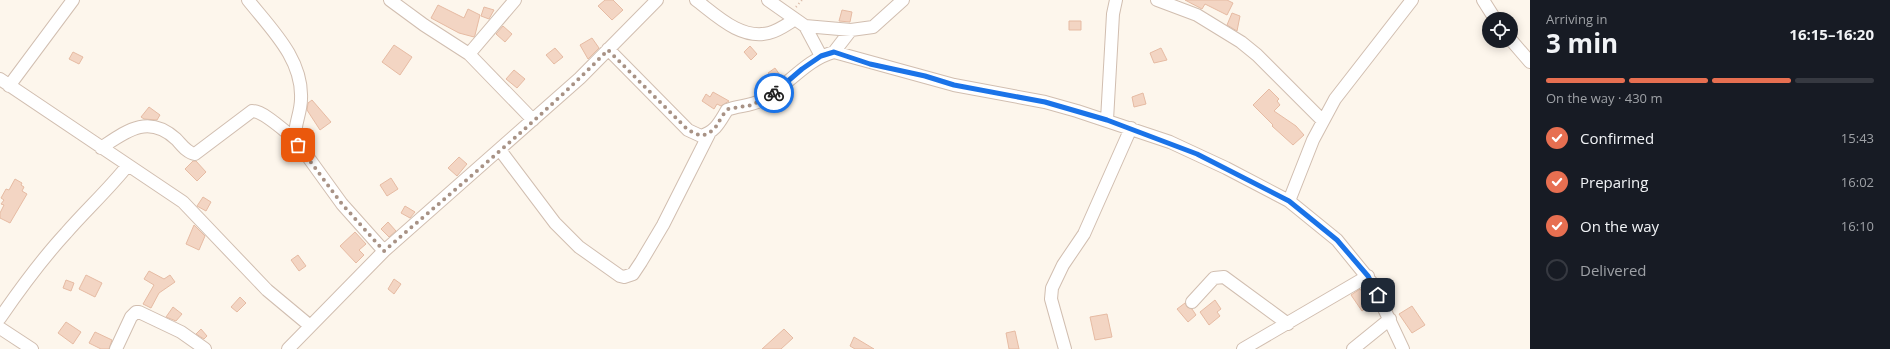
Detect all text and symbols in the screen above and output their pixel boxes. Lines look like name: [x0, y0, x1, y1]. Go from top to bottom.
text: Arriving in: [1546, 10, 1608, 28]
map controls: [1482, 12, 1518, 48]
button: locate: [1482, 12, 1518, 48]
text: 16:15–16:20: [1789, 24, 1874, 44]
text: 3 min: [1546, 25, 1618, 61]
courier: [754, 73, 794, 113]
icon: bike: [763, 82, 785, 104]
text: On the way · 430 m: [1546, 89, 1662, 107]
icon: check: [1546, 127, 1568, 149]
pin: [281, 128, 315, 162]
text: Confirmed: [1580, 128, 1654, 148]
text: 15:43: [1841, 129, 1874, 147]
icon: bag: [287, 134, 309, 156]
icon: check: [1546, 171, 1568, 193]
text: Preparing: [1580, 172, 1648, 192]
text: 16:02: [1841, 173, 1874, 191]
icon: check: [1546, 215, 1568, 237]
text: On the way: [1580, 216, 1659, 236]
text: 16:10: [1841, 217, 1874, 235]
text: Delivered: [1580, 260, 1647, 280]
pin: [1361, 278, 1395, 312]
icon: home: [1367, 284, 1389, 306]

